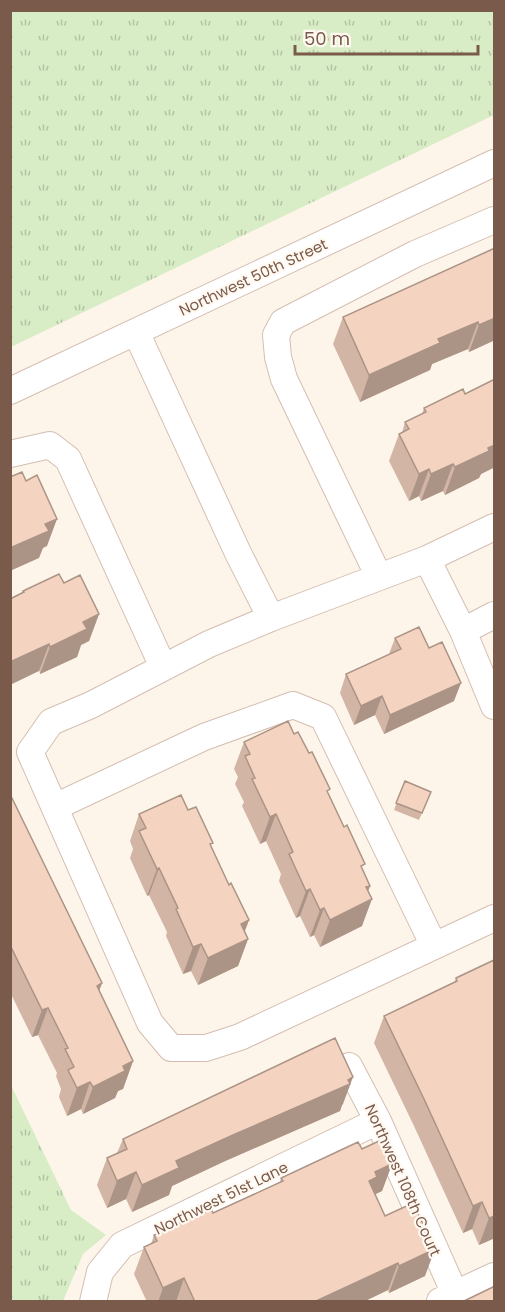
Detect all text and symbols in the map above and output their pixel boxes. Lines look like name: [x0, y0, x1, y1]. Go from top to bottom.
scale bar: [295, 18, 478, 56]
text: 50 m: [304, 26, 350, 51]
street label: Northwest 50th Street: [175, 233, 331, 321]
street label: Northwest 108th Court: [360, 1101, 446, 1259]
street label: Northwest 51st Lane: [150, 1156, 292, 1240]

